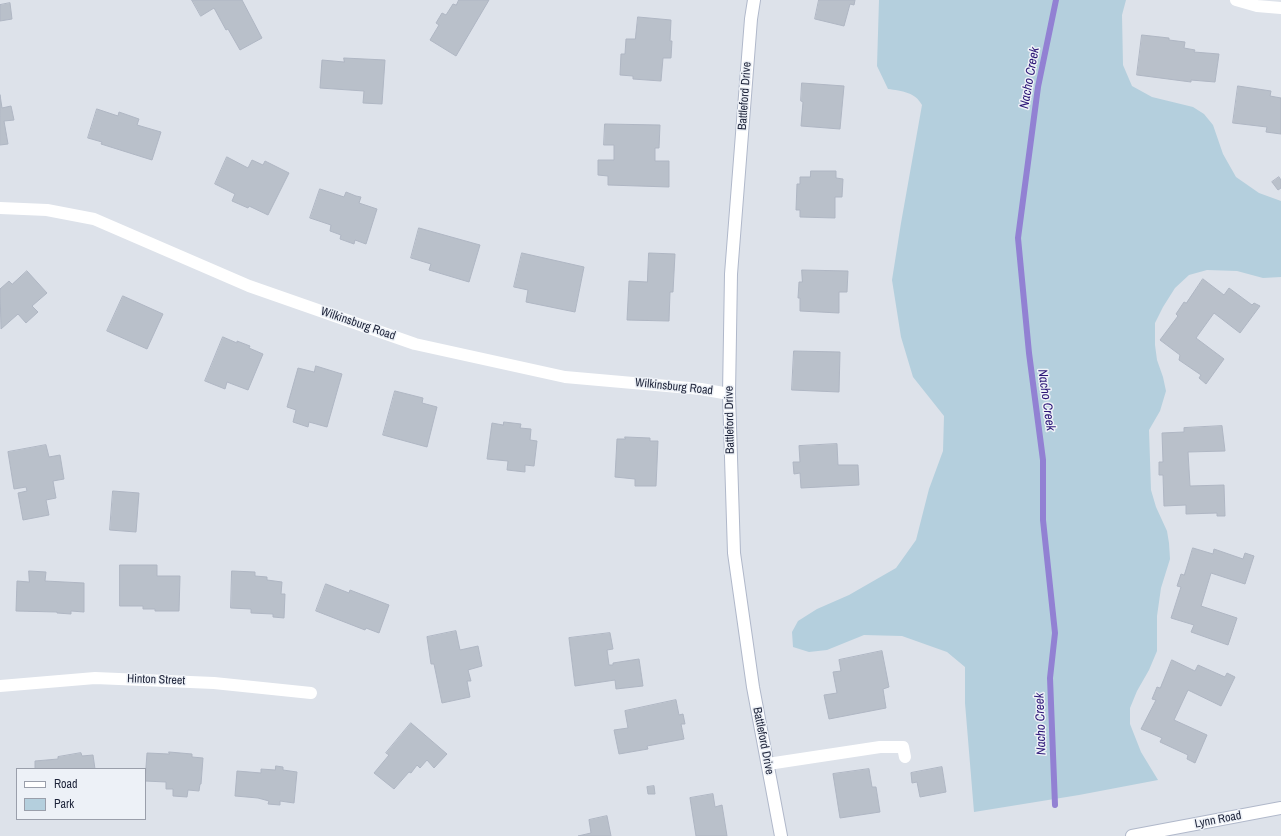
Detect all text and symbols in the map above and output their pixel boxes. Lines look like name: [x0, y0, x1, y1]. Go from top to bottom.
water label: Nacho Creek: [1017, 46, 1043, 110]
street label: Battleford Drive: [735, 61, 755, 131]
street label: Wilkinsburg Road: [319, 304, 397, 344]
water label: Nacho Creek: [1034, 368, 1058, 432]
street label: Wilkinsburg Road: [634, 376, 714, 398]
street label: Battleford Drive: [722, 386, 738, 454]
street label: Hinton Street: [127, 672, 185, 688]
water label: Nacho Creek: [1032, 693, 1050, 755]
street label: Battleford Drive: [749, 706, 777, 776]
legend: [16, 768, 146, 820]
text: Road: [54, 776, 78, 792]
text: Park: [54, 796, 74, 812]
street label: Lynn Road: [1193, 808, 1243, 832]

